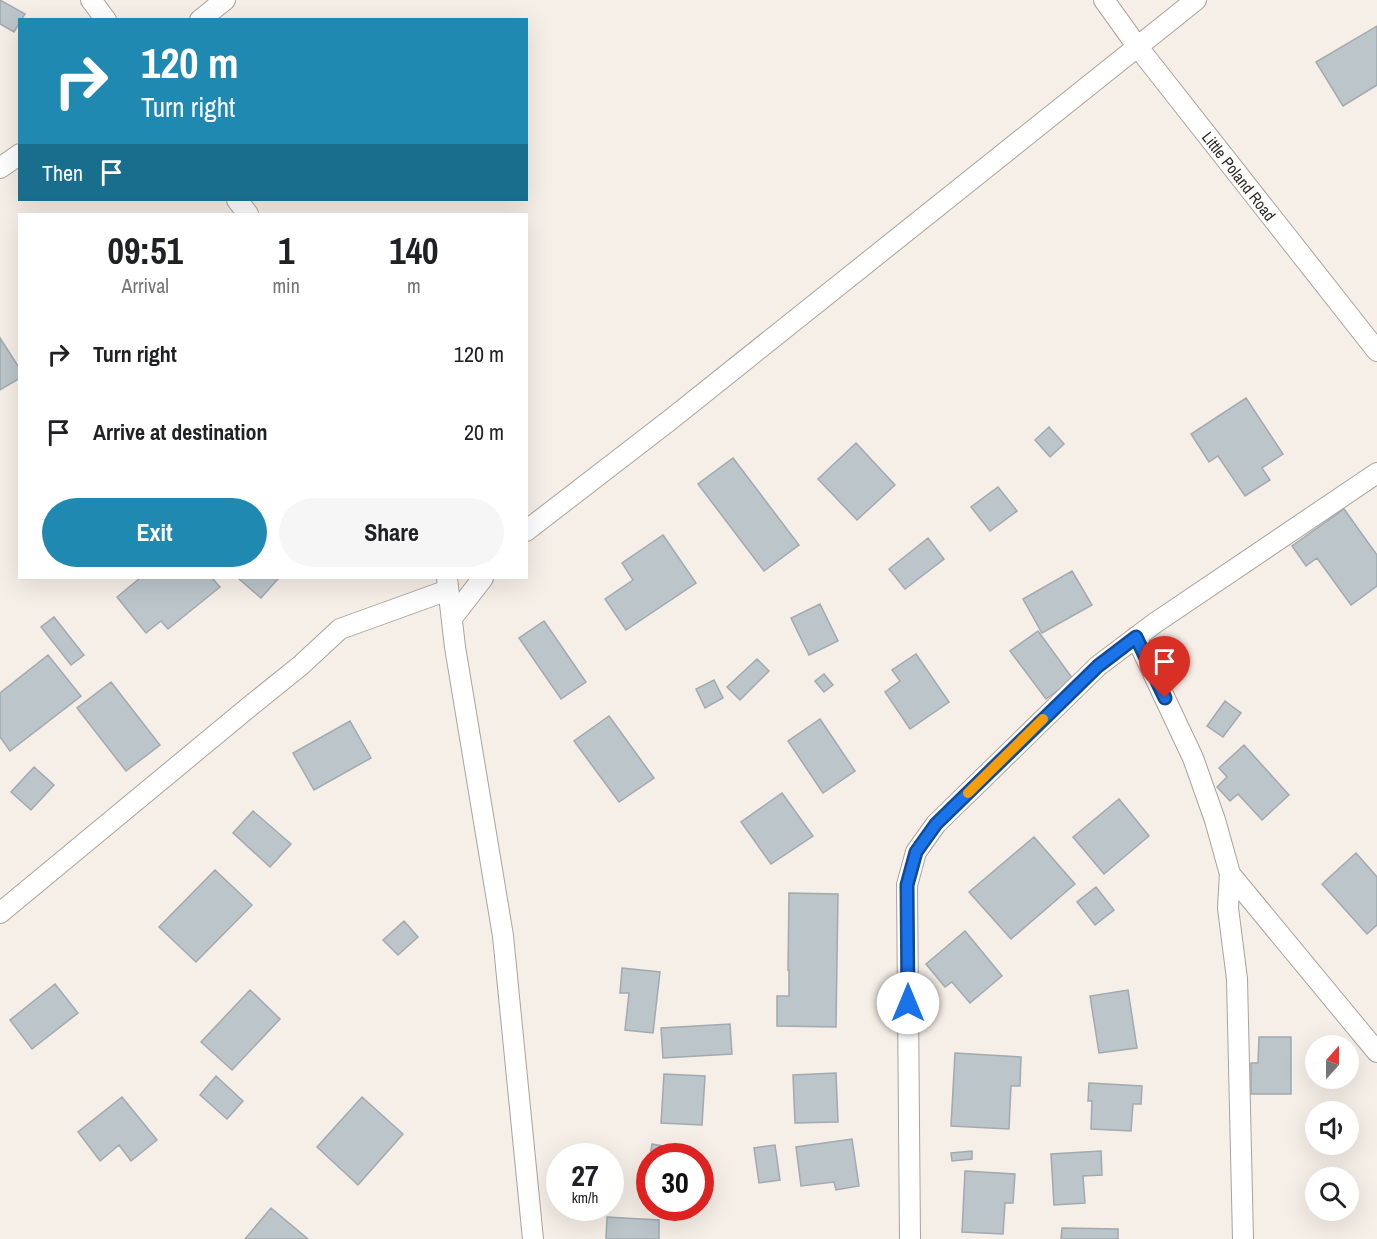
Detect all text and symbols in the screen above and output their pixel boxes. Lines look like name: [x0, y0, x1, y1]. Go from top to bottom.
text: 120 m: [141, 35, 239, 91]
icon: right: [42, 42, 120, 120]
text: Turn right: [141, 89, 235, 125]
street label: Little Poland Road: [1197, 127, 1281, 225]
icon: arrive: [95, 156, 128, 189]
text: Then: [42, 158, 83, 188]
text: 09:51: [107, 227, 183, 275]
text: 1: [278, 227, 294, 275]
text: 140: [389, 227, 439, 275]
text: Arrival: [122, 272, 169, 299]
text: min: [272, 272, 300, 299]
text: m: [407, 272, 421, 299]
icon: right: [42, 338, 75, 371]
text: Turn right: [93, 339, 177, 369]
text: 120 m: [454, 339, 504, 369]
icon: arrive: [42, 416, 75, 449]
text: Arrive at destination: [93, 417, 267, 447]
text: 20 m: [464, 417, 504, 447]
button: Exit: [42, 498, 267, 567]
button: Share: [279, 498, 504, 567]
pin: [1139, 636, 1190, 698]
icon: arrive: [1148, 645, 1181, 678]
position arrow: [876, 971, 940, 1035]
north arrow: [1305, 1035, 1359, 1089]
map controls: [1305, 1035, 1359, 1221]
button: sound: [1305, 1101, 1359, 1155]
speed limit sign: 30: [636, 1143, 714, 1221]
text: 27: [571, 1155, 599, 1195]
button: search: [1305, 1167, 1359, 1221]
text: km/h: [572, 1187, 598, 1208]

